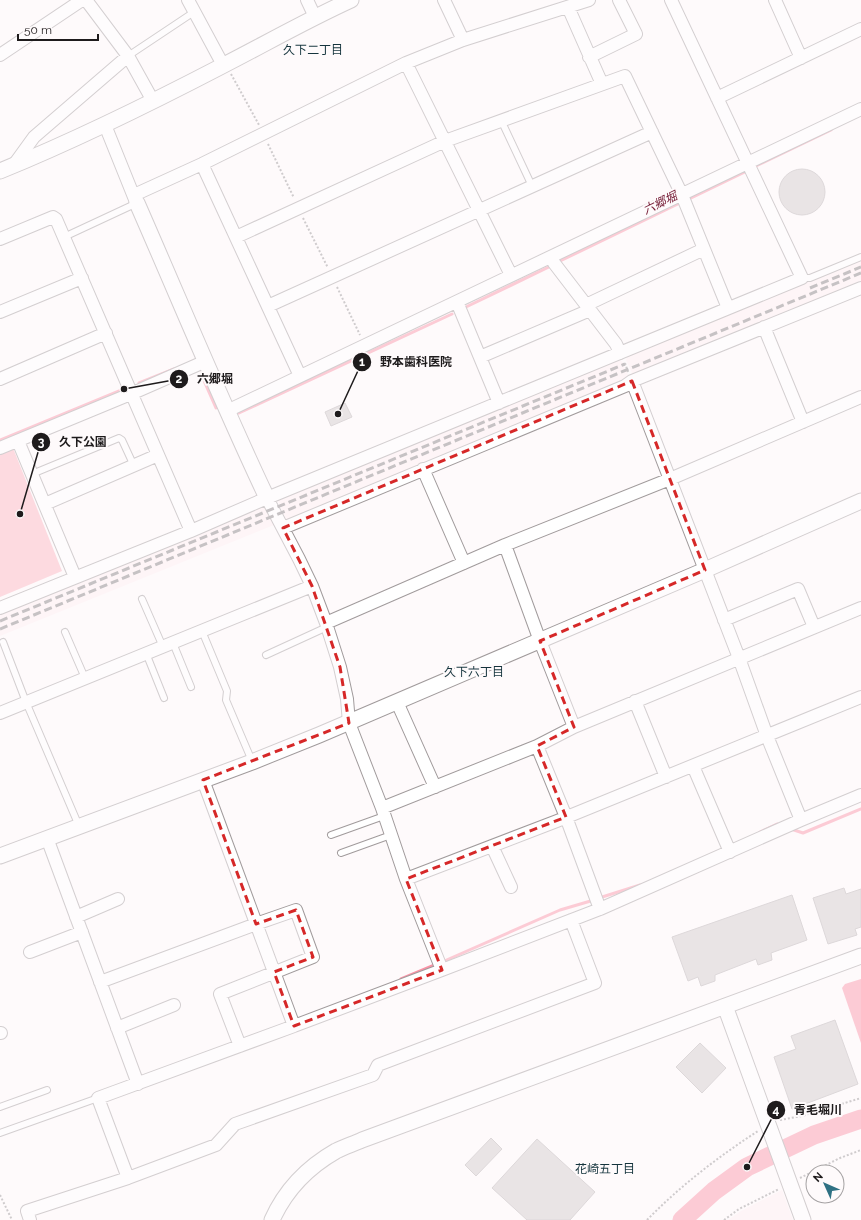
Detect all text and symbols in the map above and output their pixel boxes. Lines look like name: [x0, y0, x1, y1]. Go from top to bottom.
scale bar: [18, 16, 98, 42]
text: 50 m: [24, 23, 52, 37]
district label: 久下二丁目: [283, 43, 343, 57]
water label: 六郷堀: [641, 188, 681, 217]
callout: 野本歯科医院: [352, 350, 460, 374]
text: 1: [359, 355, 365, 369]
text: 野本歯科医院: [380, 355, 452, 369]
callout: 六郷堀: [169, 367, 241, 391]
text: 2: [176, 372, 183, 386]
text: 六郷堀: [197, 372, 233, 386]
callout: 久下公園: [31, 430, 115, 454]
text: 3: [38, 435, 45, 449]
text: 久下公園: [59, 435, 107, 449]
district label: 久下六丁目: [444, 665, 504, 679]
callout: 青毛堀川: [766, 1098, 850, 1122]
text: 4: [773, 1103, 780, 1117]
text: 青毛堀川: [794, 1103, 842, 1117]
district label: 花崎五丁目: [575, 1162, 635, 1176]
north arrow: [805, 1164, 845, 1204]
text: N: [811, 1170, 826, 1185]

